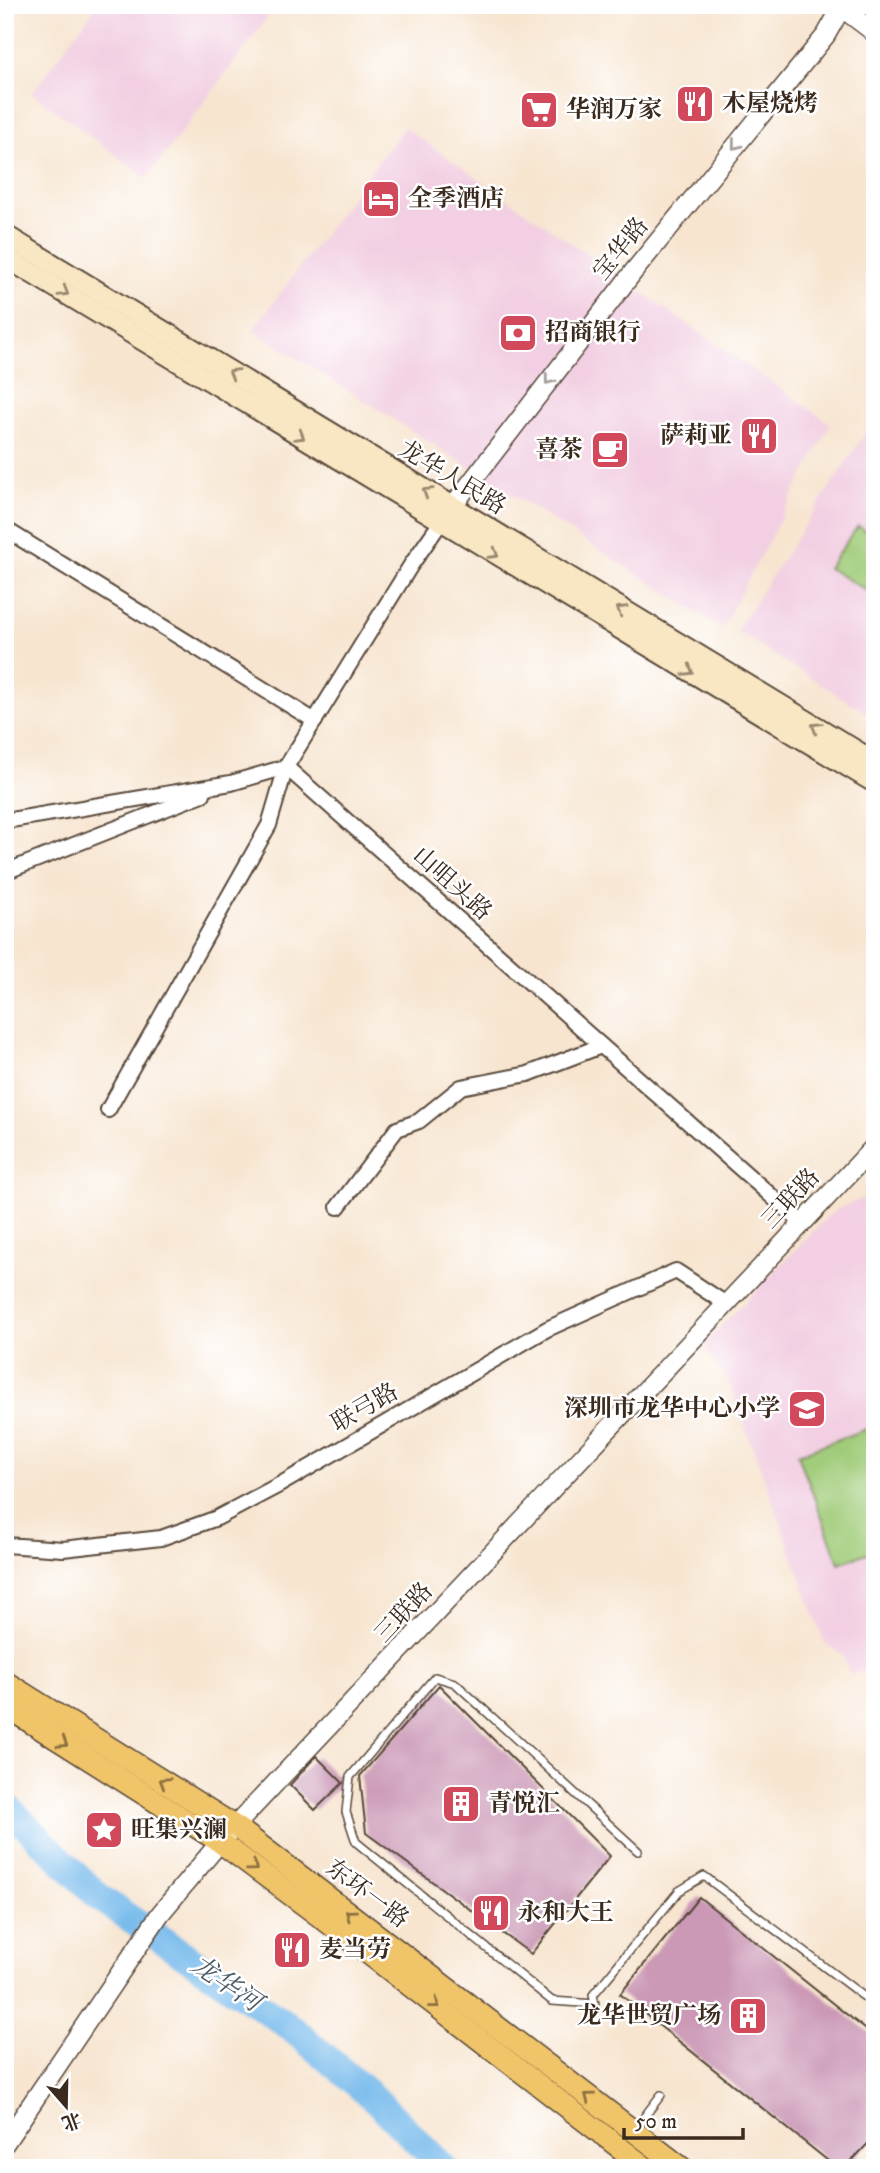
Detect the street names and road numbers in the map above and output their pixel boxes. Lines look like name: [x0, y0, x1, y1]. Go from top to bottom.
street label: 宝华路: [587, 212, 655, 286]
street label: 龙华人民路: [393, 434, 511, 522]
street label: 山咀头路: [406, 841, 498, 927]
street label: 三联路: [755, 1162, 827, 1236]
street label: 联弓路: [326, 1377, 404, 1439]
street label: 三联路: [368, 1576, 440, 1650]
street label: 东环一路: [320, 1853, 414, 1935]

